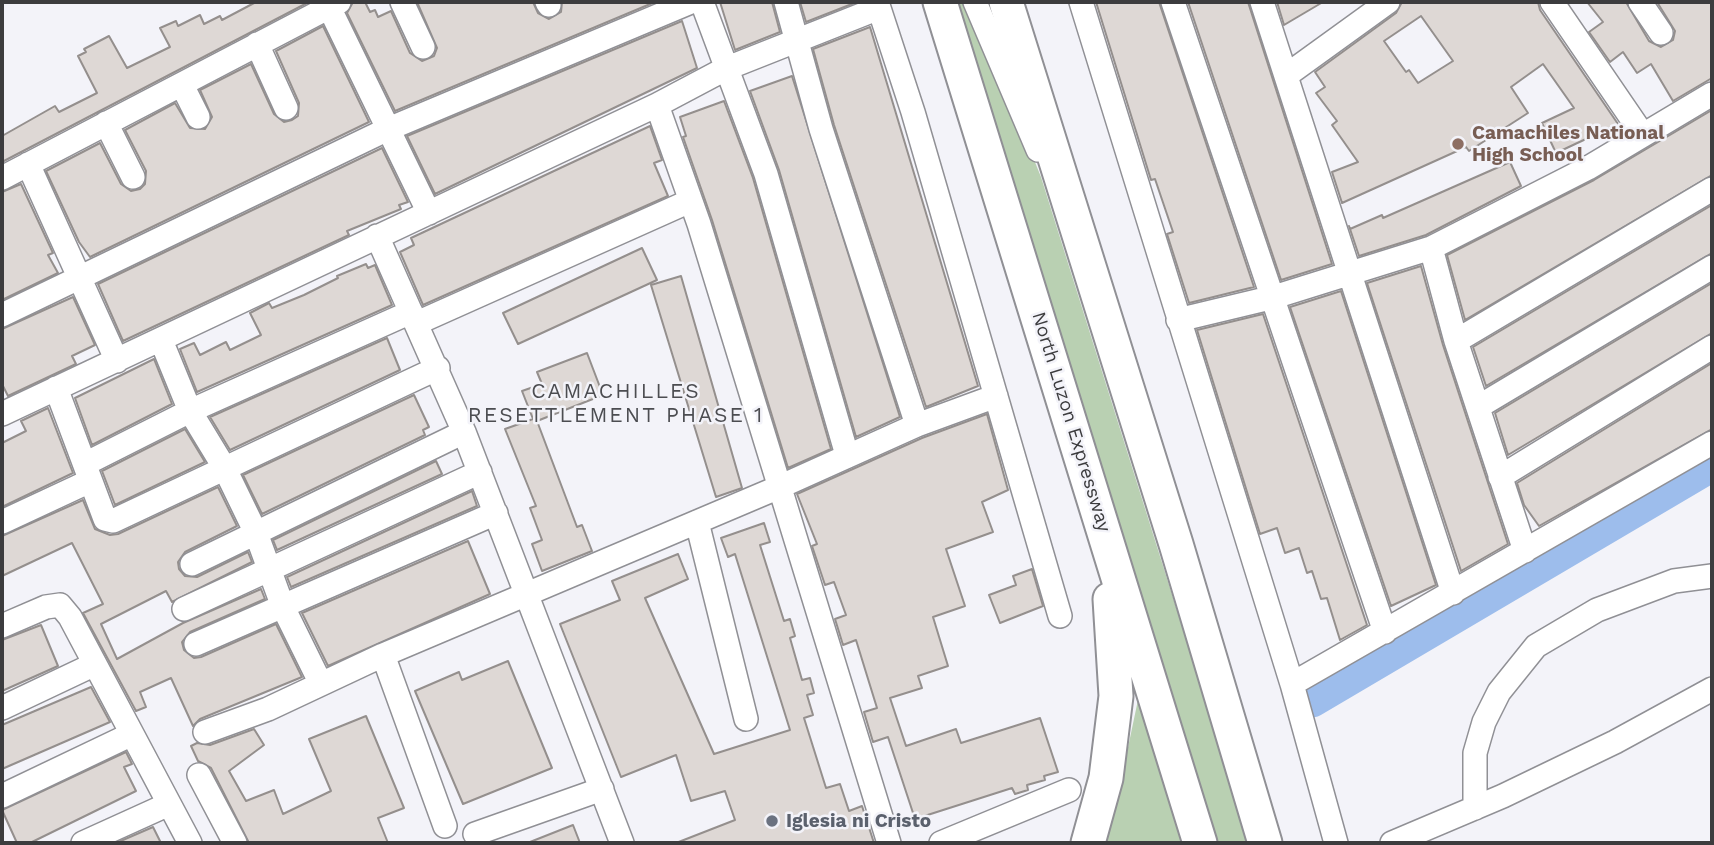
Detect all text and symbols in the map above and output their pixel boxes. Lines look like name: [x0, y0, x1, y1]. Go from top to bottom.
place label: Camachiles National High School: [1472, 122, 1664, 166]
marker: Camachiles National High School: [1450, 136, 1466, 152]
street label: North Luzon Expressway: [1027, 309, 1115, 535]
district label: CAMACHILLES RESETTLEMENT PHASE 1: [470, 379, 762, 429]
place label: Iglesia ni Cristo: [786, 810, 931, 832]
marker: Iglesia ni Cristo: [764, 813, 780, 829]

